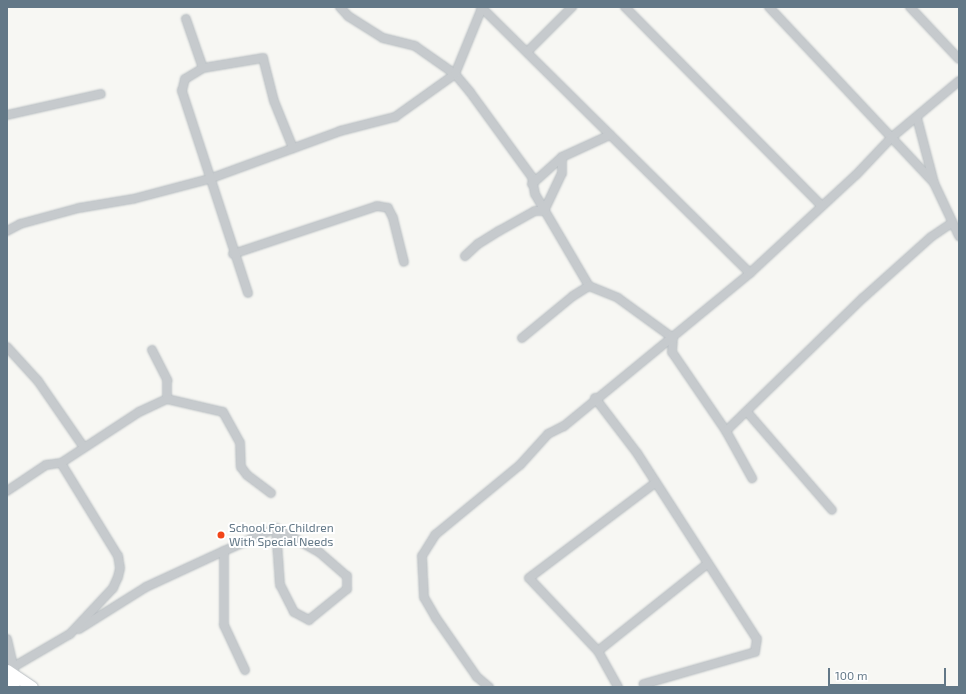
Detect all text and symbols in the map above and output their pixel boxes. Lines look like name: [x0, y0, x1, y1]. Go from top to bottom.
place label: School For Children With Special Needs: [229, 521, 334, 549]
marker: School For Children With Special Needs: [216, 530, 226, 540]
scale bar: [830, 660, 948, 686]
text: 100 m: [835, 668, 867, 682]

